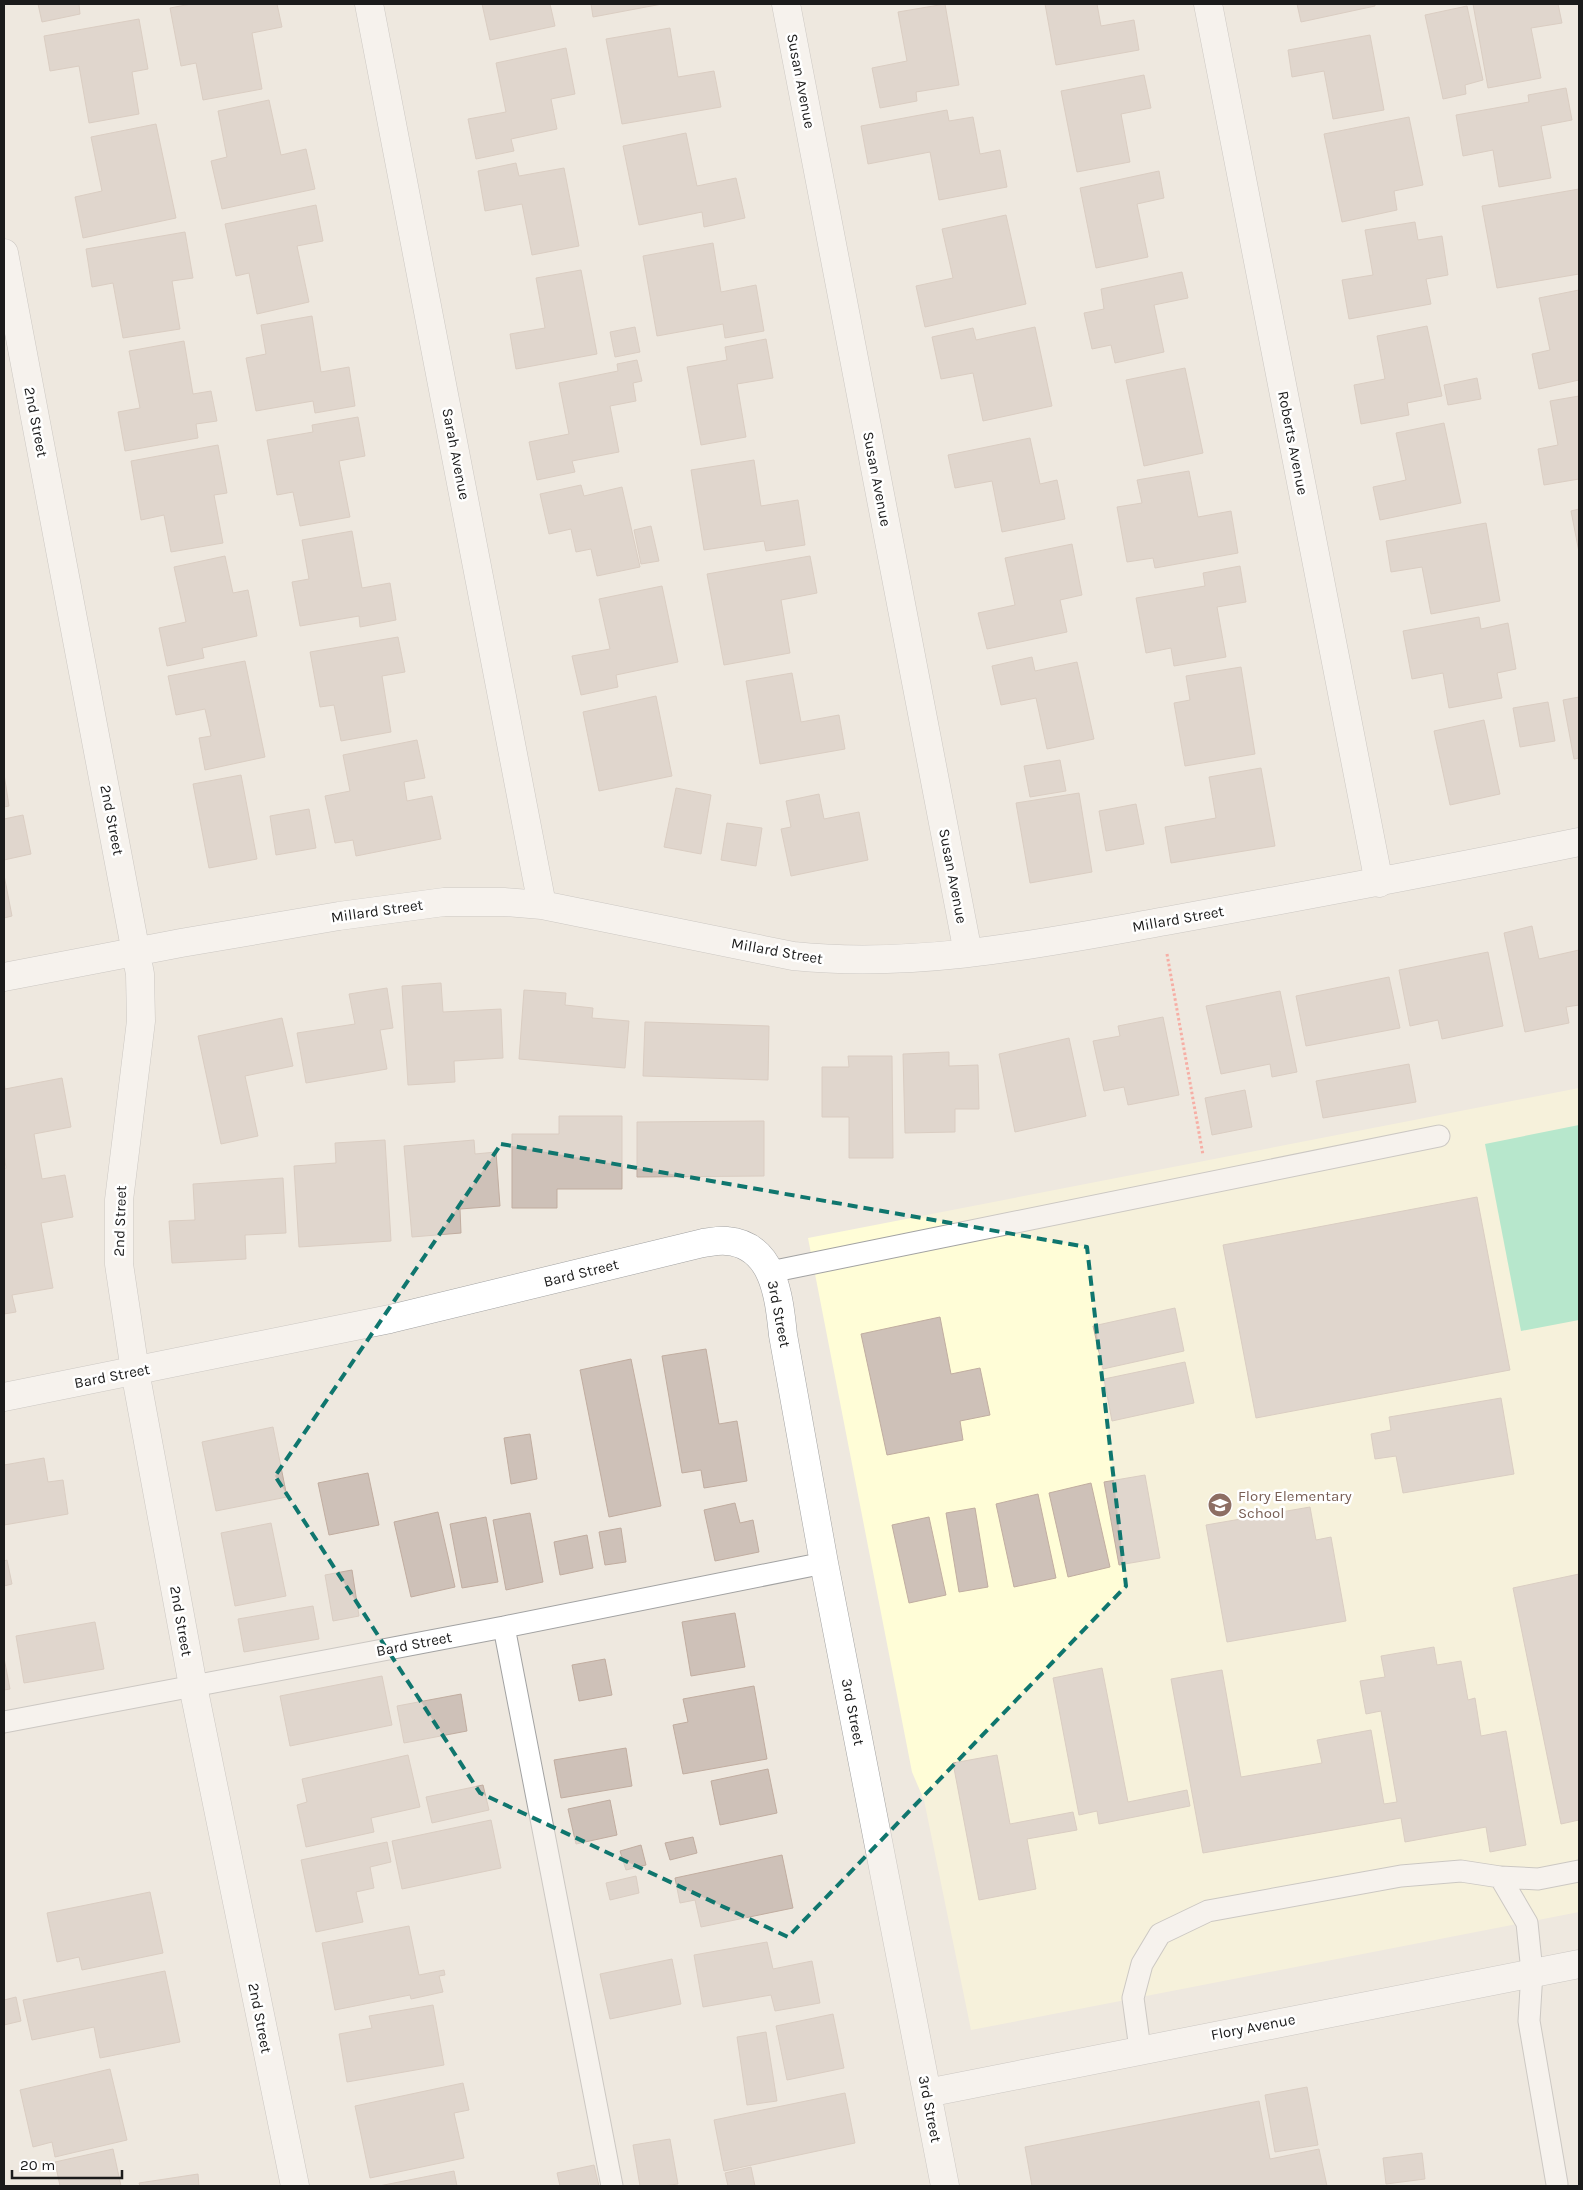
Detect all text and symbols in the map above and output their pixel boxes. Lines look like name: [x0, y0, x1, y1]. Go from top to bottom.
street label: Susan Avenue: [783, 32, 819, 130]
street label: 2nd Street: [20, 385, 52, 459]
street label: Roberts Avenue: [1274, 389, 1312, 497]
street label: Sarah Avenue: [438, 407, 474, 501]
street label: Susan Avenue: [859, 430, 895, 528]
street label: 2nd Street: [96, 783, 128, 857]
street label: Susan Avenue: [935, 827, 971, 925]
street label: Millard Street: [330, 896, 425, 926]
street label: Millard Street: [1131, 902, 1226, 936]
street label: Millard Street: [730, 934, 825, 968]
street label: 2nd Street: [110, 1185, 130, 1257]
street label: Bard Street: [542, 1255, 621, 1291]
street label: 3rd Street: [764, 1279, 794, 1349]
street label: Bard Street: [73, 1360, 152, 1392]
place label: Flory Elementary School: [1238, 1487, 1352, 1522]
school or university icon: Flory Elementary School: [1207, 1492, 1233, 1518]
street label: 2nd Street: [166, 1584, 196, 1658]
street label: Bard Street: [375, 1628, 454, 1660]
street label: 3rd Street: [838, 1677, 868, 1747]
street label: 2nd Street: [244, 1981, 276, 2055]
street label: Flory Avenue: [1209, 2010, 1297, 2044]
street label: 3rd Street: [915, 2074, 945, 2144]
scale bar: [12, 2148, 122, 2180]
text: 20 m: [20, 2156, 55, 2174]

